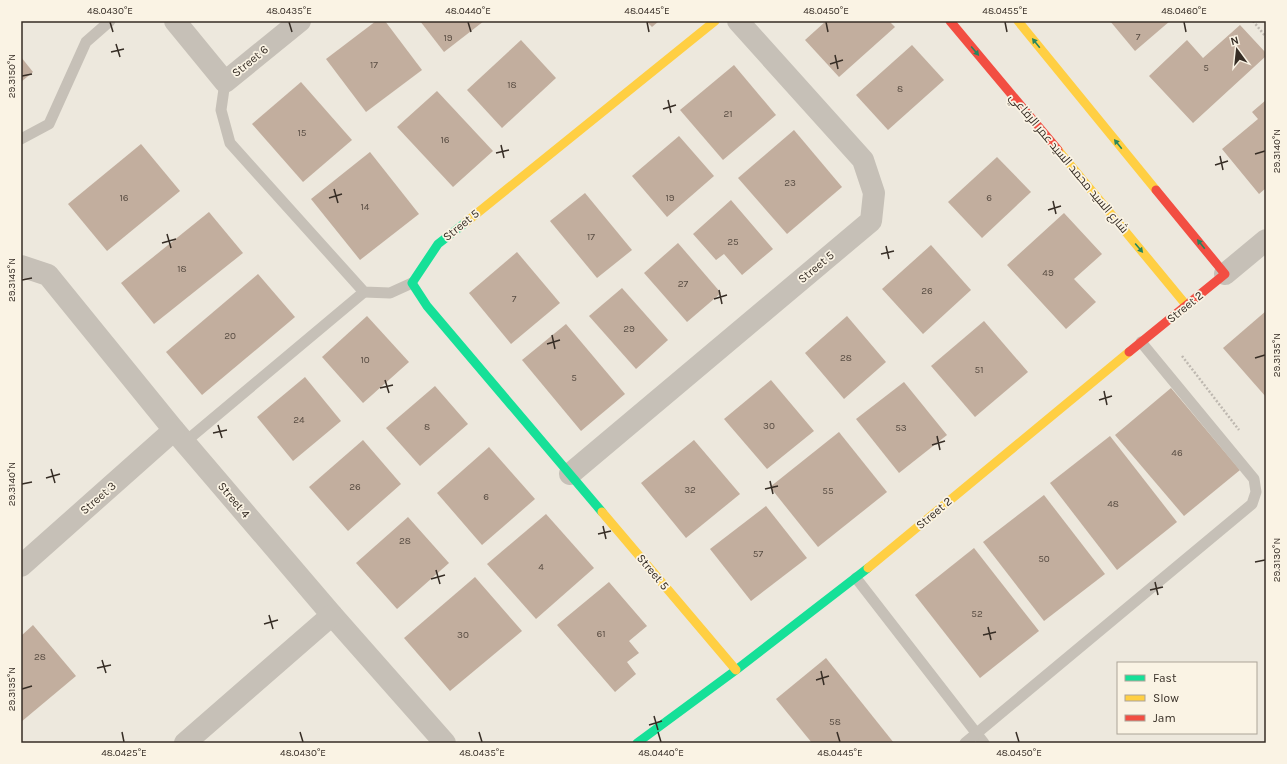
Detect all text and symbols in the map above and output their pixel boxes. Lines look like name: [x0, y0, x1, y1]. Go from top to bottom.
text: 48.0430°E: [87, 5, 133, 17]
text: 48.0435°E: [266, 5, 312, 17]
text: 48.0440°E: [445, 5, 491, 17]
text: 48.0445°E: [624, 5, 670, 17]
text: 48.0450°E: [803, 5, 849, 17]
text: 48.0455°E: [982, 5, 1028, 17]
text: 48.0460°E: [1161, 5, 1207, 17]
north arrow: [1217, 30, 1257, 70]
house number: 7: [1136, 31, 1141, 43]
house number: 19: [443, 32, 453, 44]
text: N: [1229, 34, 1240, 48]
one-way arrow: [1031, 38, 1040, 48]
street label: Street 6: [229, 42, 271, 80]
one-way arrow: [971, 46, 980, 56]
text: 29.3150°N: [6, 54, 18, 98]
house number: 17: [370, 59, 378, 71]
house number: 5: [1203, 62, 1209, 74]
house number: 18: [507, 79, 517, 91]
house number: 8: [897, 83, 903, 95]
street label: شارع السيد محمد السيد عمر الرفاعي: [1004, 90, 1132, 238]
house number: 21: [723, 108, 733, 120]
house number: 15: [298, 127, 307, 139]
text: 29.3140°N: [1271, 129, 1283, 173]
house number: 16: [440, 134, 450, 146]
one-way arrow: [1114, 138, 1123, 149]
house number: 23: [784, 177, 796, 189]
house number: 16: [119, 192, 129, 204]
house number: 19: [665, 192, 675, 204]
house number: 6: [986, 192, 992, 204]
house number: 14: [361, 201, 370, 213]
street label: Street 5: [440, 206, 482, 244]
house number: 17: [587, 231, 595, 243]
house number: 25: [727, 236, 739, 248]
one-way arrow: [1196, 239, 1205, 250]
one-way arrow: [1134, 243, 1143, 253]
street label: Street 5: [795, 248, 837, 286]
text: 29.3145°N: [6, 258, 18, 302]
house number: 18: [177, 263, 187, 275]
house number: 49: [1042, 267, 1054, 279]
house number: 27: [678, 278, 689, 290]
house number: 26: [921, 285, 933, 297]
street label: Street 2: [1164, 288, 1206, 326]
house number: 7: [512, 293, 517, 305]
house number: 29: [623, 323, 635, 335]
house number: 20: [224, 330, 236, 342]
text: 29.3135°N: [1271, 333, 1283, 377]
house number: 28: [840, 352, 852, 364]
house number: 10: [360, 354, 370, 366]
house number: 51: [975, 364, 983, 376]
house number: 5: [571, 372, 577, 384]
house number: 24: [293, 414, 305, 426]
house number: 30: [763, 420, 775, 432]
house number: 8: [424, 421, 430, 433]
house number: 53: [895, 422, 907, 434]
house number: 46: [1171, 447, 1183, 459]
text: 29.3140°N: [6, 462, 18, 506]
street label: Street 3: [77, 479, 119, 517]
street label: Street 4: [215, 479, 253, 521]
house number: 26: [349, 481, 361, 493]
house number: 32: [684, 484, 696, 496]
house number: 55: [822, 485, 834, 497]
house number: 6: [483, 491, 489, 503]
street label: Street 2: [913, 494, 955, 532]
house number: 48: [1107, 498, 1119, 510]
house number: 28: [399, 535, 411, 547]
text: 29.3130°N: [1271, 538, 1283, 582]
house number: 57: [753, 548, 763, 560]
street label: Street 5: [634, 551, 672, 593]
house number: 50: [1038, 553, 1050, 565]
house number: 4: [538, 561, 544, 573]
house number: 52: [971, 608, 983, 620]
house number: 61: [596, 628, 606, 640]
house number: 30: [457, 629, 469, 641]
house number: 28: [34, 651, 46, 663]
legend: [1117, 662, 1257, 734]
text: 29.3135°N: [6, 667, 18, 711]
text: Fast: [1153, 671, 1177, 685]
text: Slow: [1153, 691, 1179, 705]
text: Jam: [1153, 711, 1176, 725]
house number: 58: [829, 716, 841, 728]
text: 48.0425°E: [101, 747, 147, 759]
text: 48.0430°E: [280, 747, 326, 759]
text: 48.0435°E: [459, 747, 505, 759]
text: 48.0440°E: [638, 747, 684, 759]
text: 48.0445°E: [817, 747, 863, 759]
text: 48.0450°E: [996, 747, 1042, 759]

